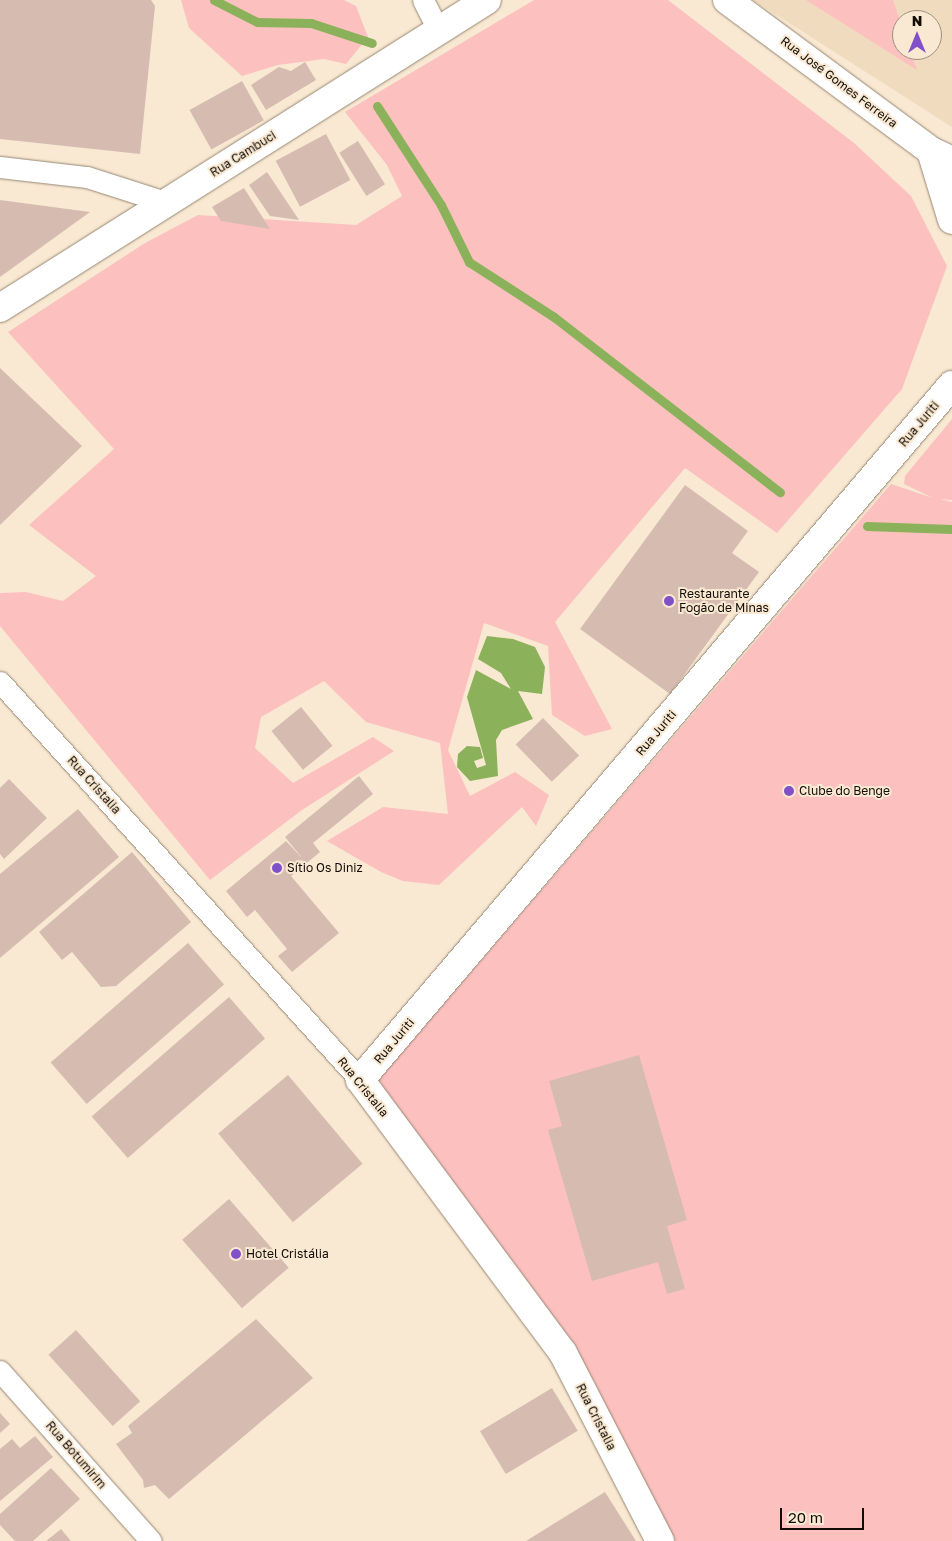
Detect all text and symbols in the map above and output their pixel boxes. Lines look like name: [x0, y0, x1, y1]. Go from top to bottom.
north arrow: [892, 10, 942, 60]
text: N: [912, 12, 922, 29]
street label: Rua José Gomes Ferreira: [778, 33, 900, 131]
street label: Rua Cambuci: [207, 128, 279, 180]
street label: Rua Juriti: [896, 398, 942, 450]
place label: Restaurante Fogão de Minas: [679, 587, 769, 615]
marker: Restaurante Fogão de Minas: [663, 595, 675, 607]
street label: Rua Juriti: [633, 707, 679, 759]
street label: Rua Cristalia: [64, 753, 124, 817]
place label: Clube do Benge: [799, 784, 890, 798]
marker: Clube do Benge: [783, 785, 795, 797]
place label: Sítio Os Diniz: [287, 861, 363, 875]
marker: Sítio Os Diniz: [271, 862, 283, 874]
street label: Rua Juriti: [371, 1015, 417, 1067]
street label: Rua Cristalia: [334, 1054, 392, 1120]
place label: Hotel Cristália: [246, 1247, 329, 1261]
marker: Hotel Cristália: [230, 1248, 242, 1260]
street label: Rua Cristalia: [573, 1381, 619, 1453]
street label: Rua Botumirim: [43, 1418, 109, 1492]
scale bar: [782, 1498, 866, 1530]
text: 20 m: [788, 1508, 823, 1526]

